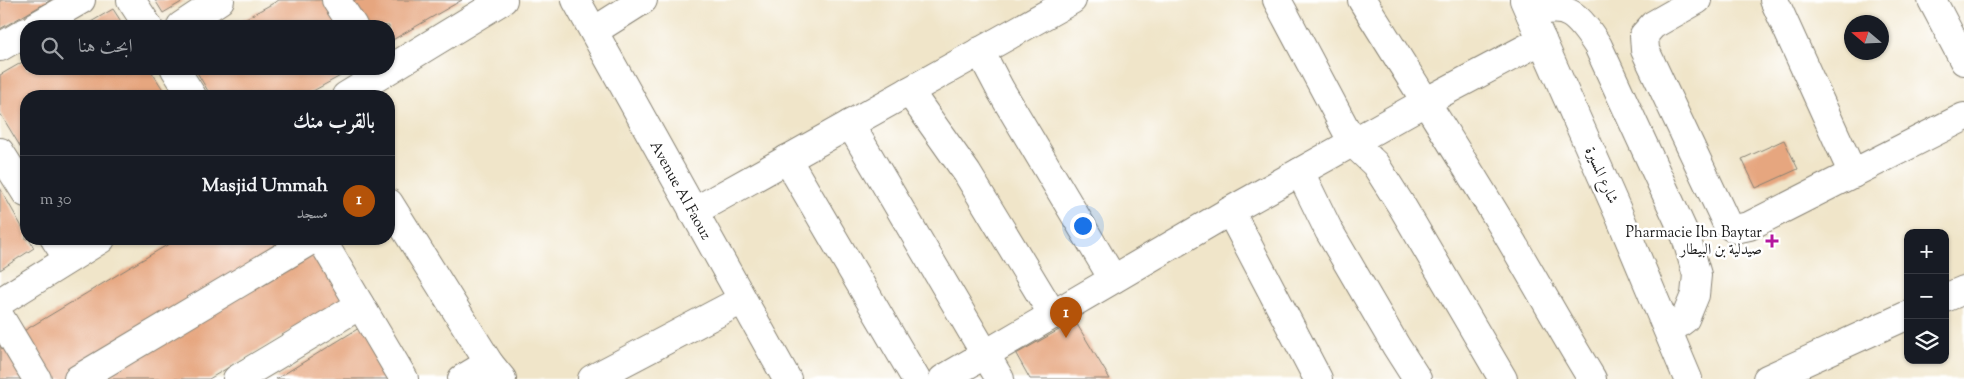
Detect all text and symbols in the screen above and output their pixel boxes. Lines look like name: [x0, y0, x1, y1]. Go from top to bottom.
north arrow: [1844, 15, 1889, 60]
search box: [20, 20, 395, 75]
icon: search: [38, 34, 66, 62]
text: ابحث هنا: [78, 34, 133, 61]
text: بالقرب منك: [293, 108, 375, 138]
street label: Avenue Al Faouz: [644, 137, 716, 244]
street label: شارع المسيرة: [1578, 144, 1622, 208]
text: Masjid Ummah: [202, 173, 328, 200]
text: 30 m: [40, 189, 71, 212]
text: 1: [356, 189, 362, 212]
text: مسجد: [297, 203, 328, 226]
your location: [1070, 213, 1096, 239]
place label: Pharmacie Ibn Baytar صيدلية بن البيطار: [1626, 223, 1762, 261]
map controls: [1904, 229, 1949, 364]
button: +: [1904, 229, 1949, 274]
marker: Pharmacie Ibn Baytar صيدلية بن البيطار: [1766, 235, 1778, 247]
button: −: [1904, 274, 1949, 319]
pin: 1: [1050, 297, 1082, 338]
button: layers: [1904, 319, 1949, 364]

